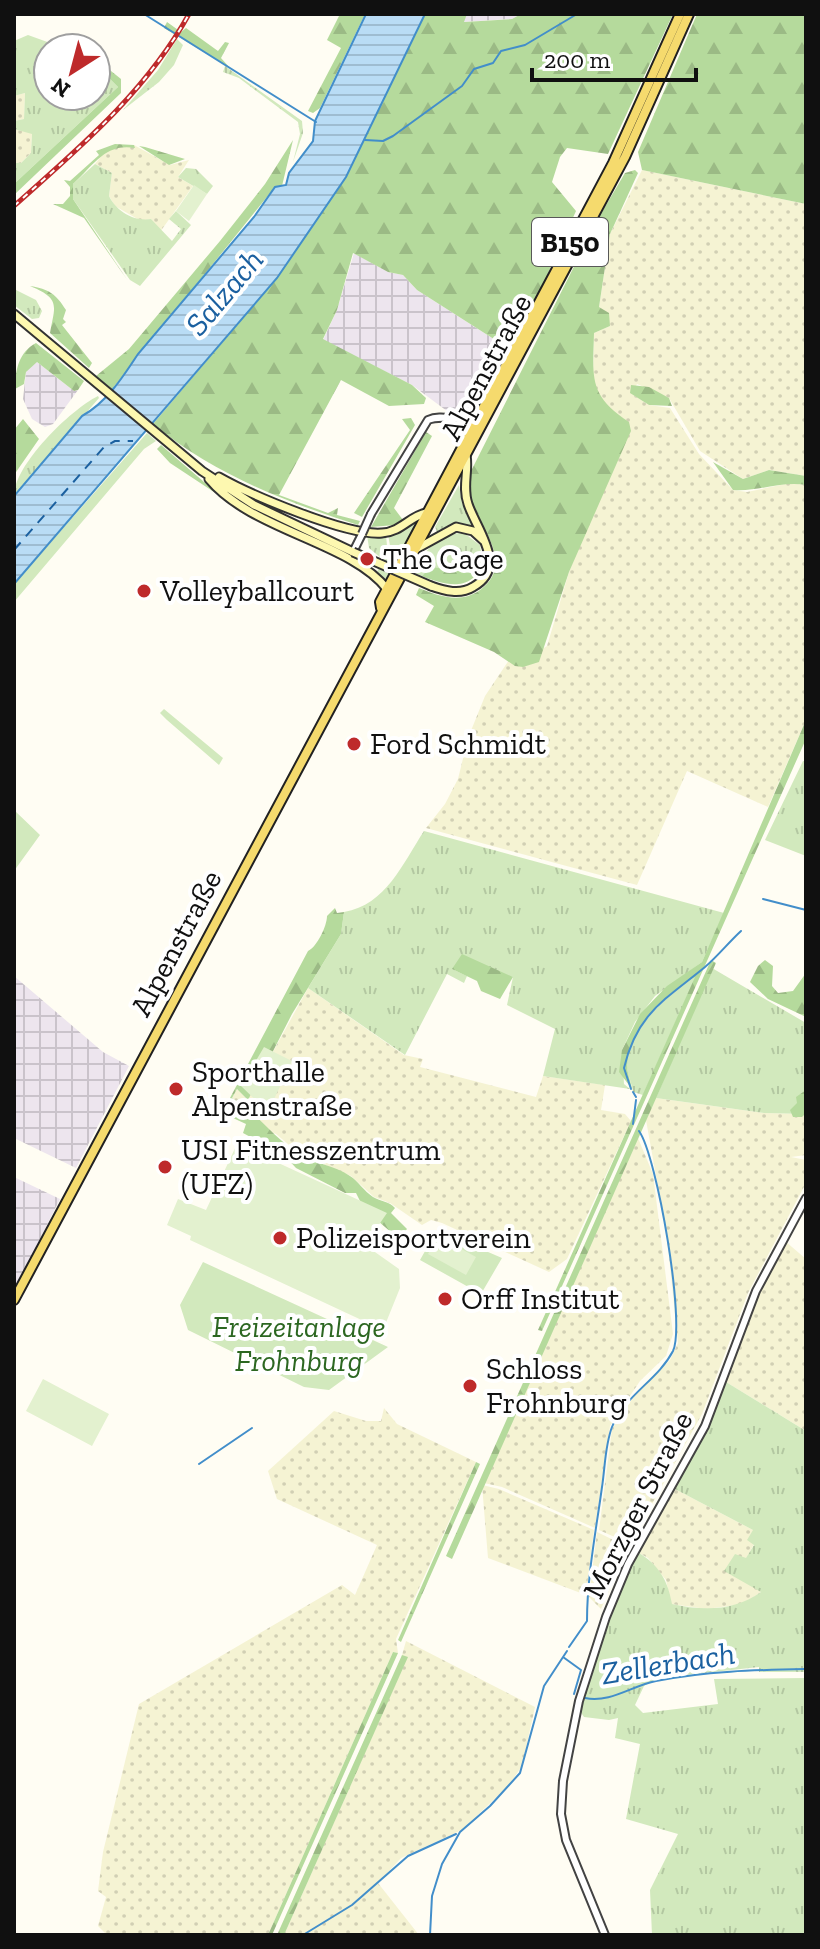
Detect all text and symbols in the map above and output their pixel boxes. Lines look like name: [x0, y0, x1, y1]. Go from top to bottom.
north arrow: [32, 32, 112, 112]
scale bar: [532, 32, 696, 82]
text: 200 m: [544, 45, 610, 74]
text: N: [46, 72, 75, 104]
road number: B150: [532, 218, 608, 266]
water label: Salzach: [177, 241, 271, 343]
street label: Alpenstraße: [432, 288, 540, 446]
place label: The Cage: [383, 541, 504, 577]
marker: The Cage: [358, 550, 376, 568]
place label: Volleyballcourt: [159, 573, 354, 609]
marker: Volleyballcourt: [135, 582, 153, 600]
place label: Ford Schmidt: [370, 726, 546, 762]
marker: Ford Schmidt: [345, 735, 363, 753]
street label: Alpenstraße: [122, 864, 230, 1022]
place label: Sporthalle Alpenstraße: [192, 1054, 352, 1124]
marker: Sporthalle Alpenstraße: [167, 1080, 185, 1098]
place label: USI Fitnesszentrum (UFZ): [181, 1132, 441, 1202]
marker: USI Fitnesszentrum (UFZ): [156, 1158, 174, 1176]
place label: Polizeisportverein: [296, 1220, 531, 1256]
marker: Polizeisportverein: [271, 1229, 289, 1247]
place label: Orff Institut: [461, 1281, 619, 1317]
marker: Orff Institut: [436, 1290, 454, 1308]
park label: Freizeitanlage Frohnburg: [212, 1309, 386, 1379]
place label: Schloss Frohnburg: [486, 1351, 627, 1421]
marker: Schloss Frohnburg: [461, 1377, 479, 1395]
street label: Morzger Straße: [575, 1405, 701, 1605]
water label: Zellerbach: [598, 1634, 738, 1692]

